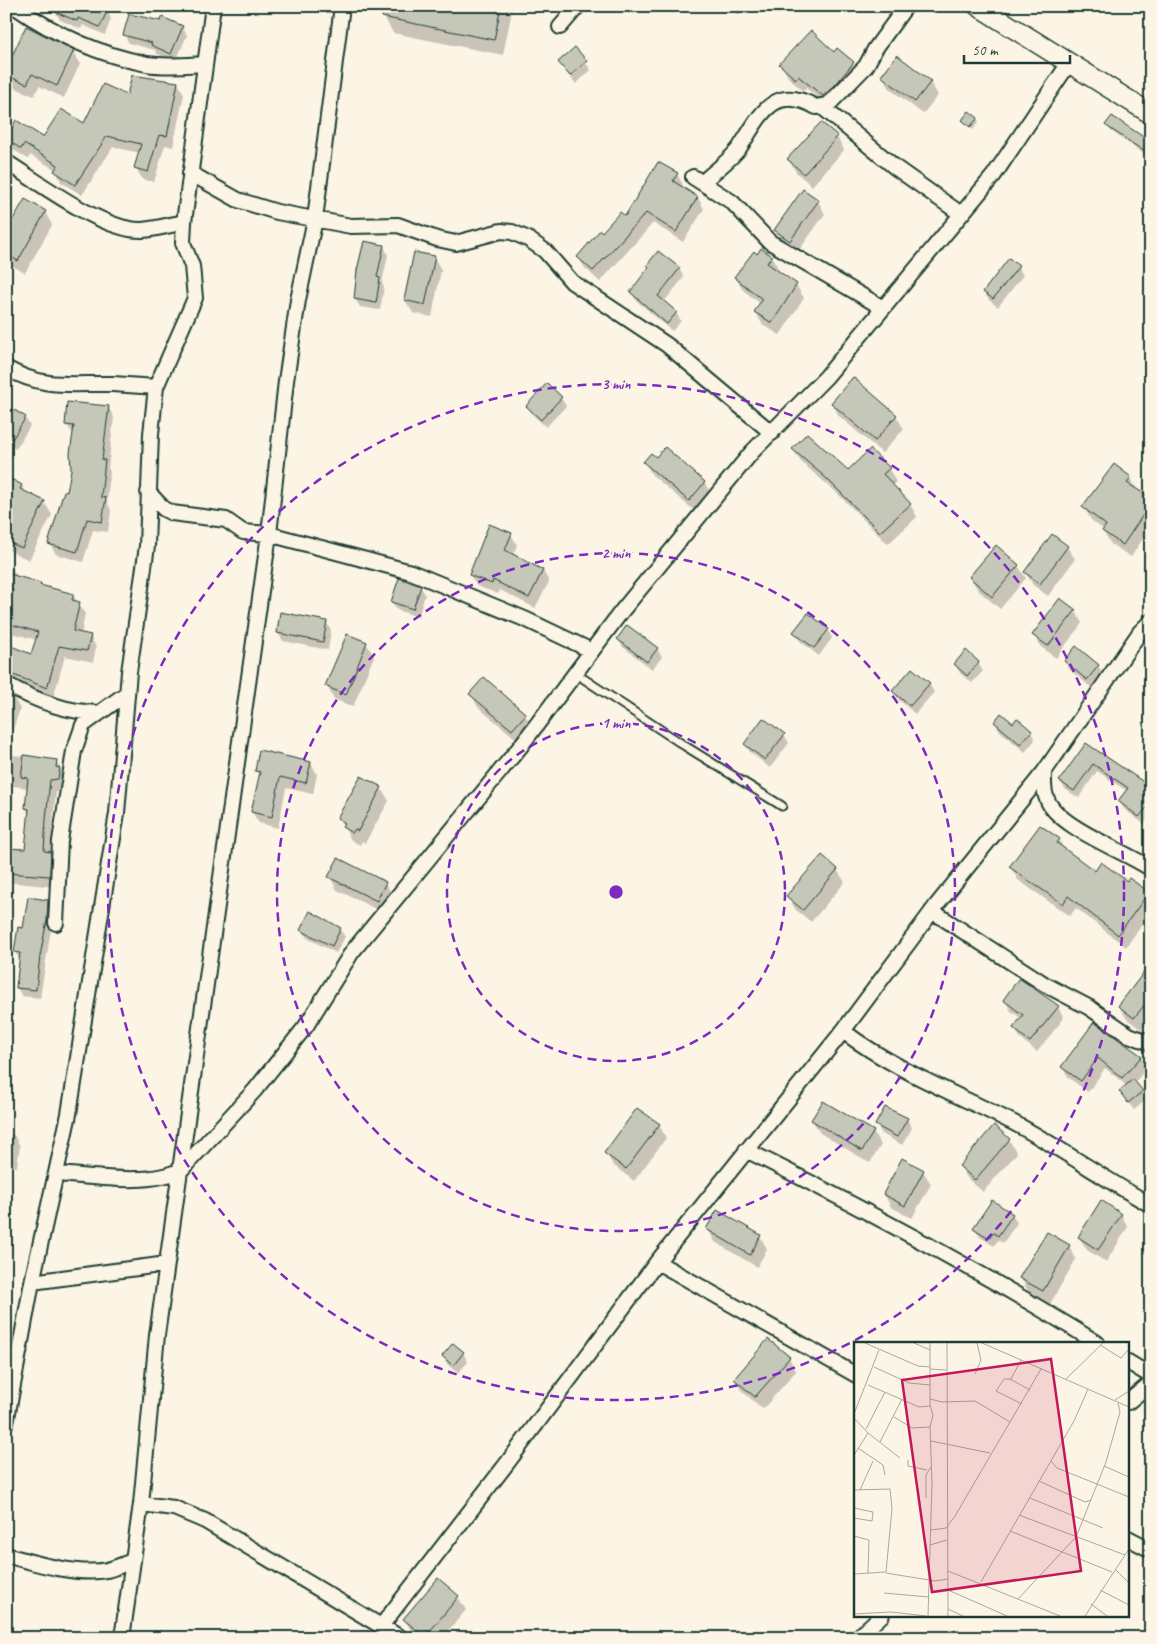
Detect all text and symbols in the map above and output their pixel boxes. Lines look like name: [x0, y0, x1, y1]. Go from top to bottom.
scale bar: [964, 32, 1071, 64]
text: 50 m: [972, 41, 999, 60]
text: 3 min: [602, 375, 631, 394]
text: 2 min: [602, 544, 631, 563]
text: 1 min: [602, 714, 631, 733]
centre of rings: [607, 883, 625, 901]
inset map: [854, 1342, 1130, 1616]

